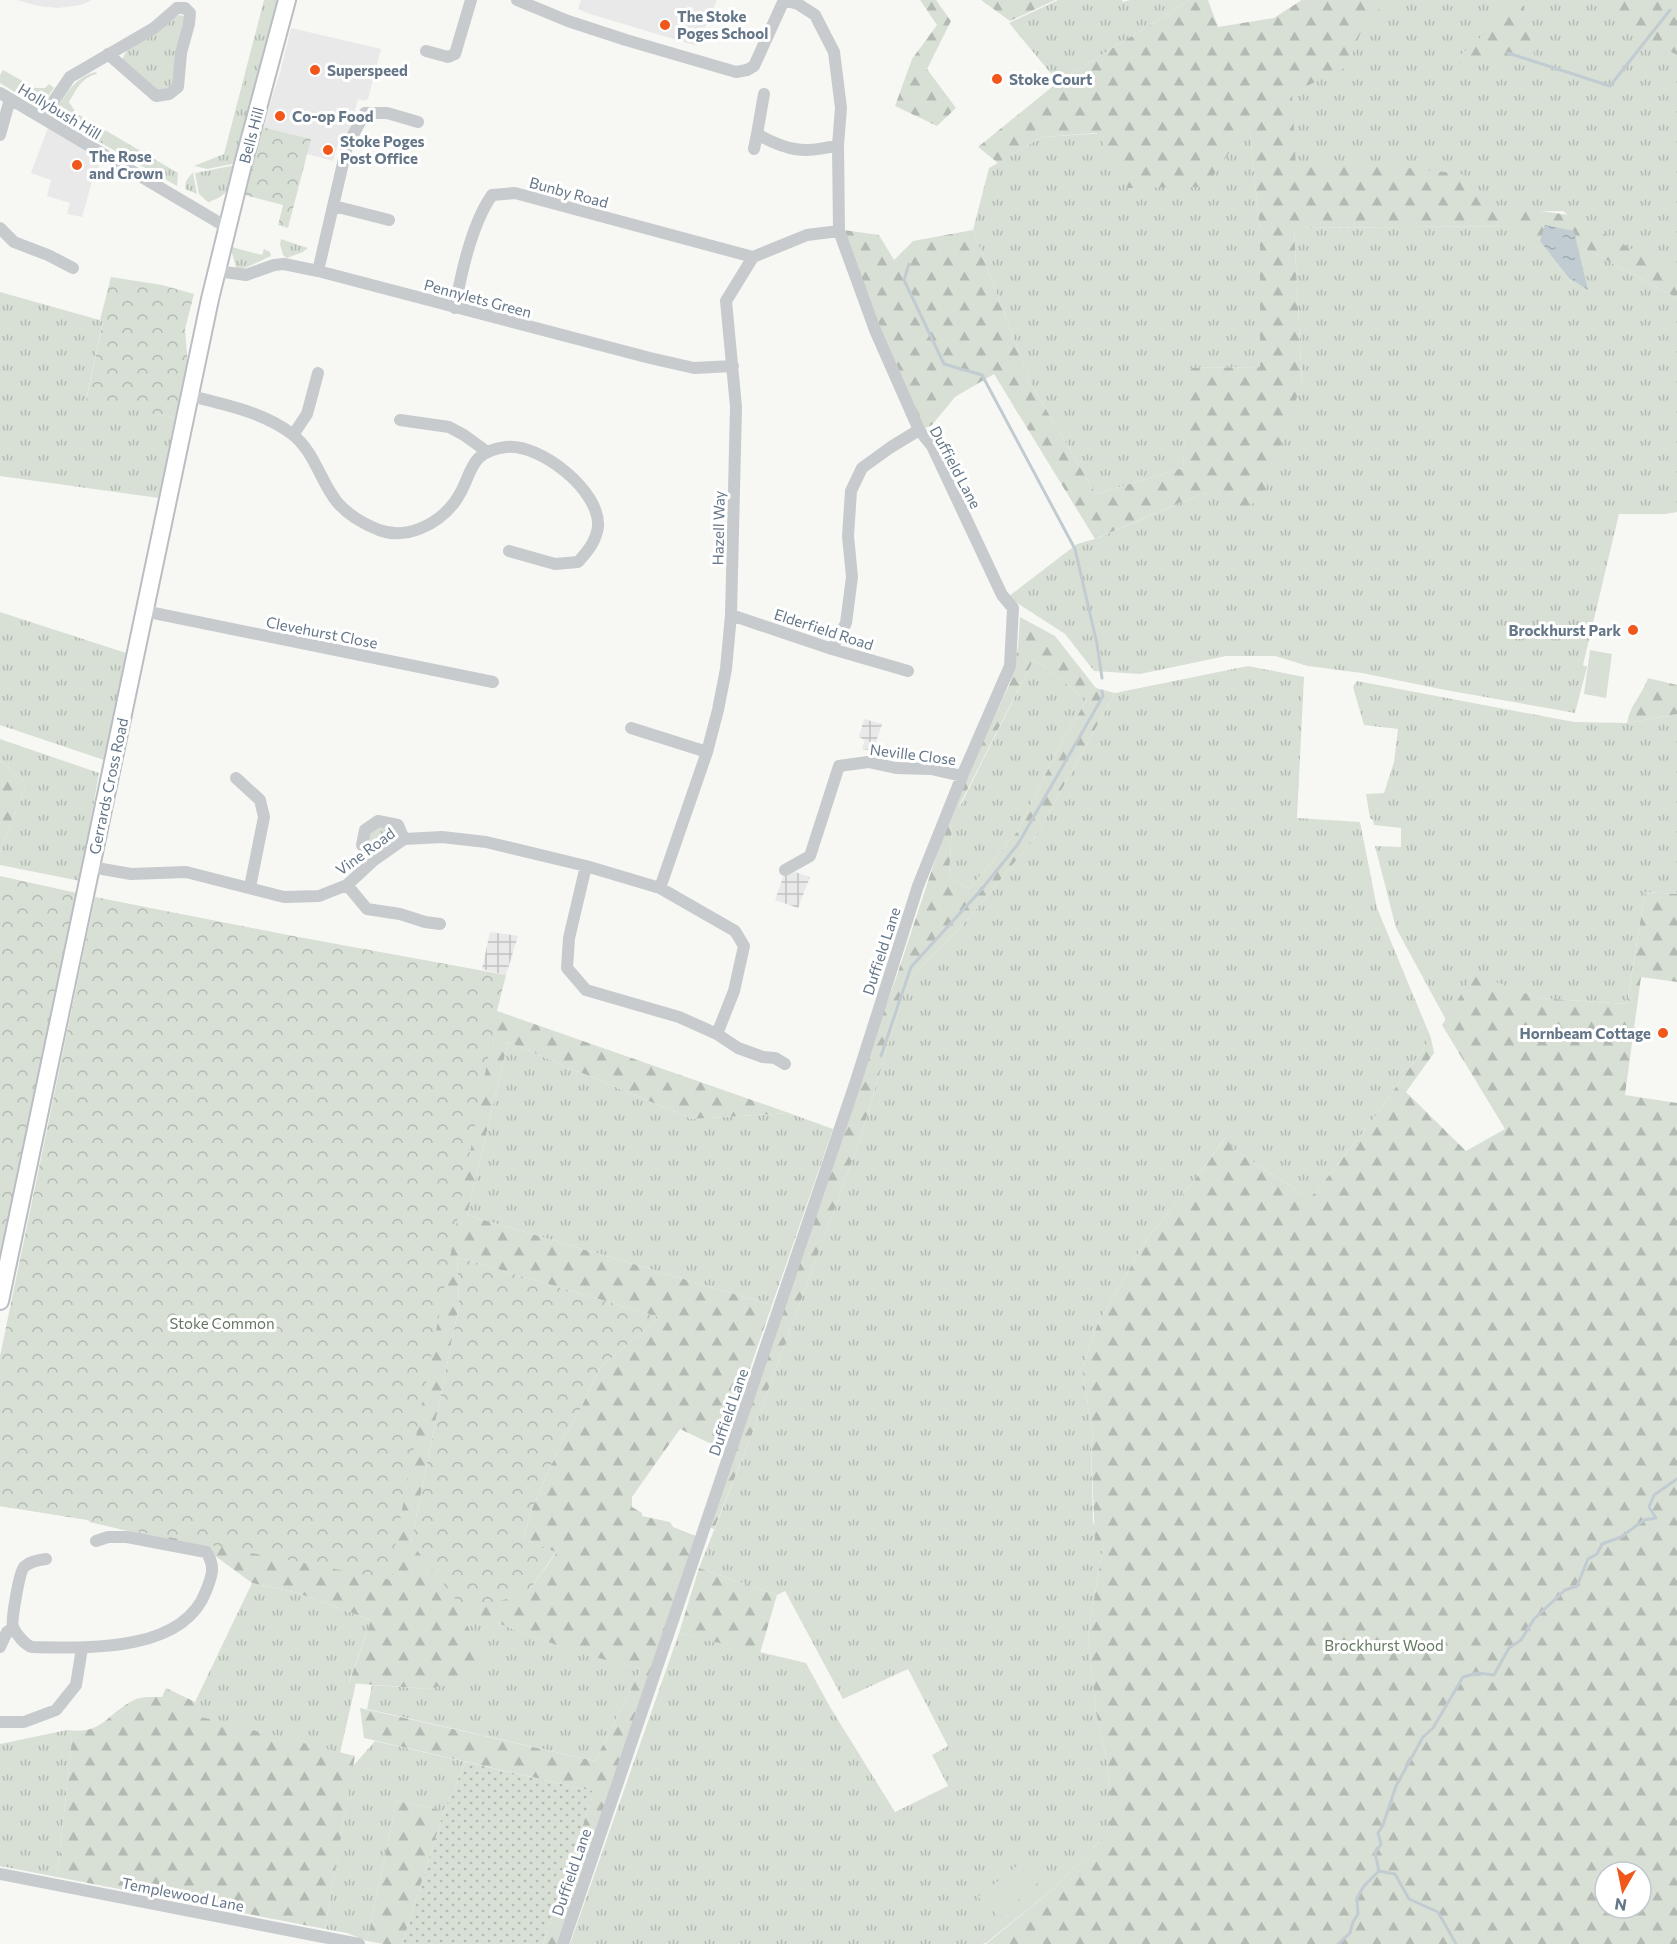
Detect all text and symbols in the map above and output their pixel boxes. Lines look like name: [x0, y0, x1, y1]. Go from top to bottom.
place label: The Stoke Poges School: [677, 7, 768, 42]
marker: The Stoke Poges School: [658, 18, 672, 32]
place label: Superspeed: [327, 61, 408, 79]
marker: Superspeed: [308, 63, 322, 77]
place label: Stoke Court: [1009, 70, 1092, 88]
marker: Stoke Court: [990, 72, 1004, 86]
street label: Hollybush Hill: [15, 79, 105, 143]
street label: Bells Hill: [235, 105, 267, 165]
place label: Co-op Food: [292, 107, 374, 125]
marker: Co-op Food: [273, 109, 287, 123]
place label: Stoke Poges Post Office: [340, 132, 425, 167]
marker: Stoke Poges Post Office: [321, 143, 335, 157]
place label: The Rose and Crown: [89, 147, 163, 182]
marker: The Rose and Crown: [70, 158, 84, 172]
street label: Bunby Road: [528, 173, 610, 211]
street label: Pennylets Green: [422, 275, 534, 321]
street label: Duffield Lane: [927, 423, 985, 511]
street label: Hazell Way: [708, 490, 728, 566]
street label: Elderfield Road: [772, 604, 876, 654]
street label: Clevehurst Close: [265, 612, 379, 652]
place label: Brockhurst Park: [1508, 621, 1621, 639]
marker: Brockhurst Park: [1626, 623, 1640, 637]
street label: Gerrards Cross Road: [85, 716, 131, 856]
street label: Neville Close: [869, 740, 957, 768]
street label: Vine Road: [332, 824, 398, 878]
street label: Duffield Lane: [858, 905, 904, 997]
place label: Hornbeam Cottage: [1520, 1024, 1651, 1042]
marker: Hornbeam Cottage: [1656, 1026, 1670, 1040]
park label: Stoke Common: [169, 1314, 275, 1332]
street label: Duffield Lane: [705, 1366, 751, 1458]
park label: Brockhurst Wood: [1324, 1636, 1444, 1654]
street label: Duffield Lane: [548, 1826, 594, 1918]
north arrow: [1593, 1860, 1653, 1920]
street label: Templewood Lane: [120, 1873, 246, 1915]
text: N: [1613, 1895, 1628, 1916]

